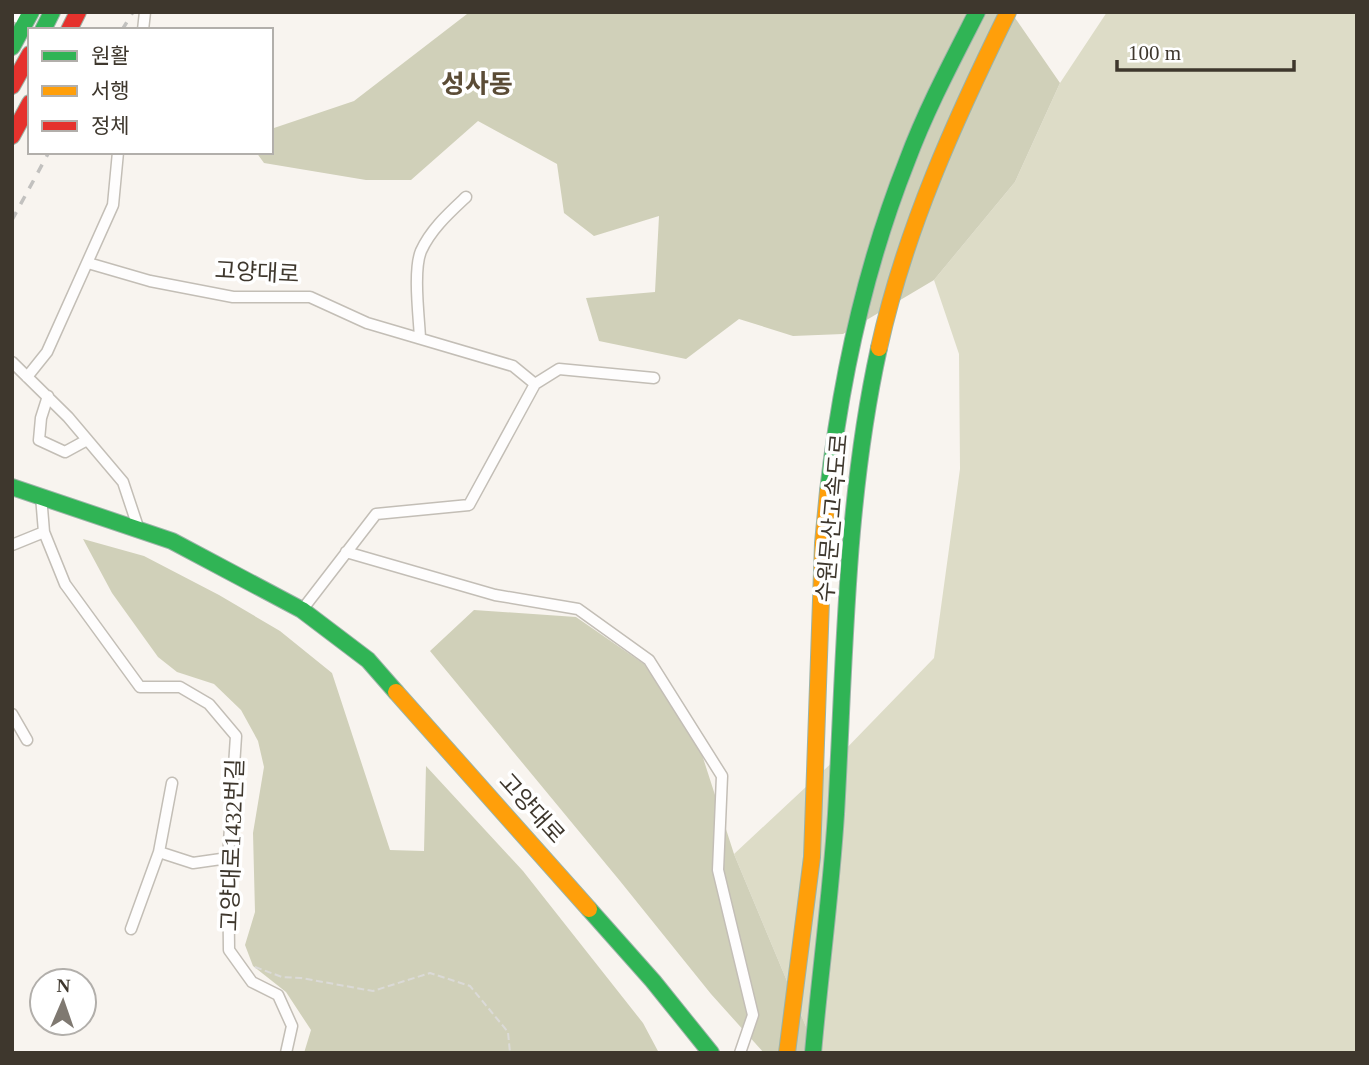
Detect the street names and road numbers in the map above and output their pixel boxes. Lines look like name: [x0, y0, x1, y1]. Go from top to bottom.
street label: 고양대로: [214, 258, 300, 287]
street label: 수원문산고속도로: [813, 433, 852, 603]
street label: 고양대로1432번길: [217, 758, 248, 932]
street label: 고양대로: [494, 769, 569, 848]

